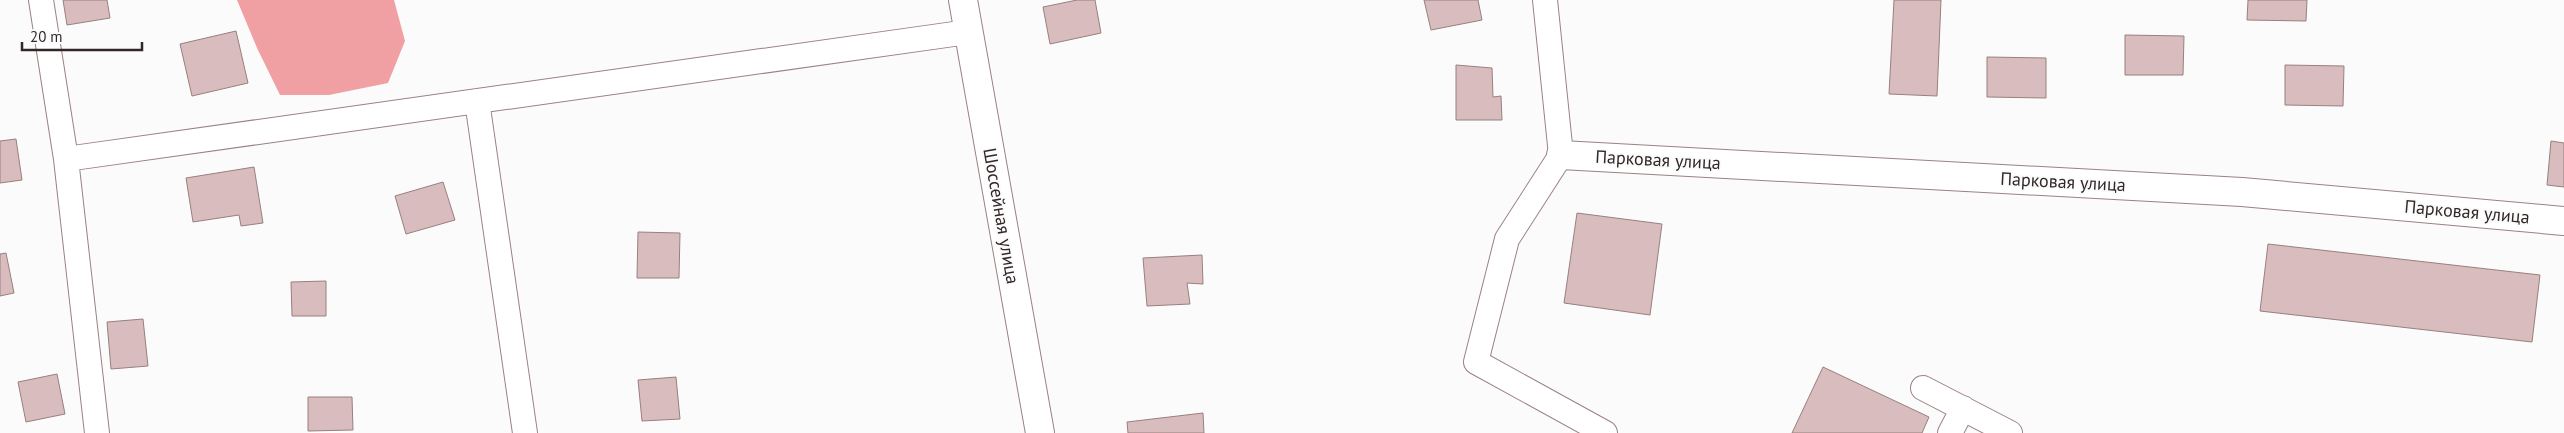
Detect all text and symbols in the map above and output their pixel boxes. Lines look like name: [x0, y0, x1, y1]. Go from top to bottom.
scale bar: [22, 20, 142, 52]
text: 20 m: [30, 27, 63, 46]
street label: Парковая улица: [1595, 145, 1721, 174]
street label: Шоссейная улица: [978, 146, 1025, 286]
street label: Парковая улица: [2000, 167, 2126, 196]
street label: Парковая улица: [2403, 195, 2531, 228]

